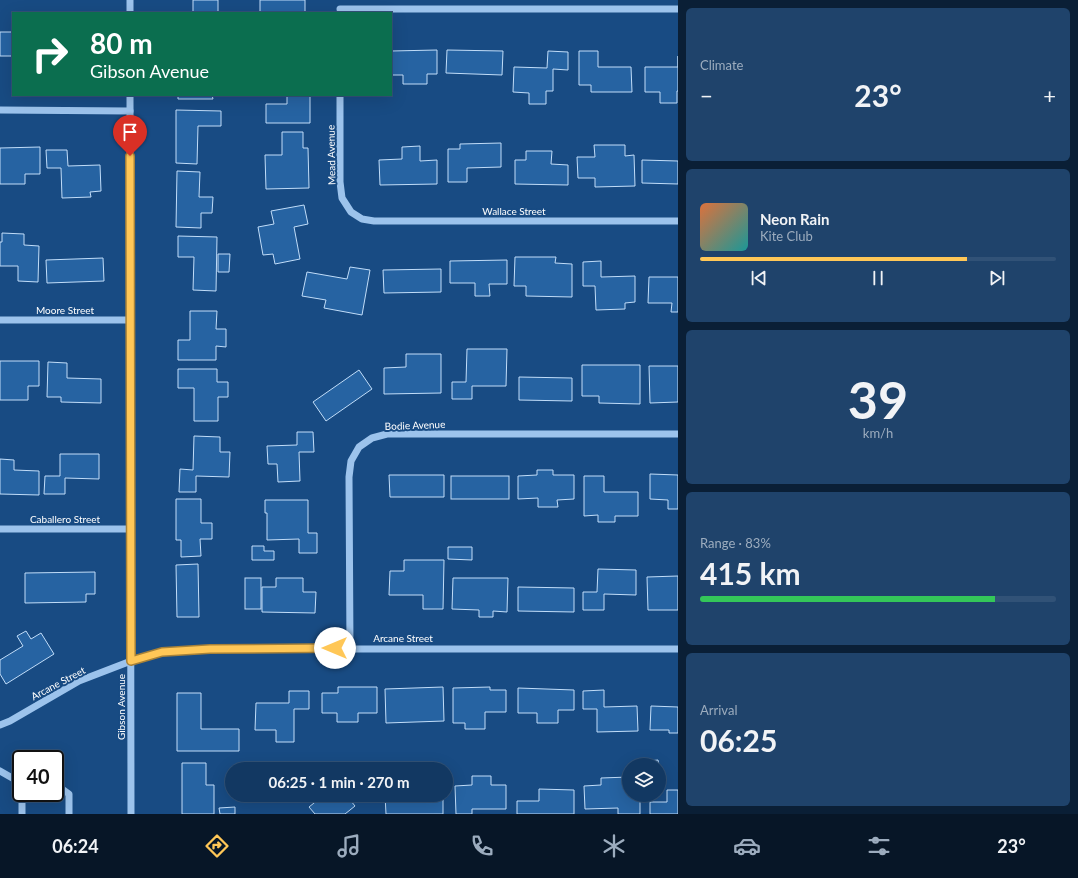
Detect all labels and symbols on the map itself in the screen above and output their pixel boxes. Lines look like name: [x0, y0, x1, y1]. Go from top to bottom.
pin: [113, 115, 147, 156]
street label: Mead Avenue: [324, 125, 338, 185]
street label: Wallace Street: [482, 205, 546, 217]
street label: Moore Street: [36, 304, 94, 316]
street label: Bodie Avenue: [384, 418, 446, 432]
street label: Caballero Street: [30, 513, 101, 525]
position arrow: [314, 627, 356, 669]
street label: Arcane Street: [373, 632, 433, 644]
street label: Arcane Street: [29, 663, 88, 702]
street label: Gibson Avenue: [115, 674, 127, 740]
speed limit sign: 40: [12, 750, 64, 802]

